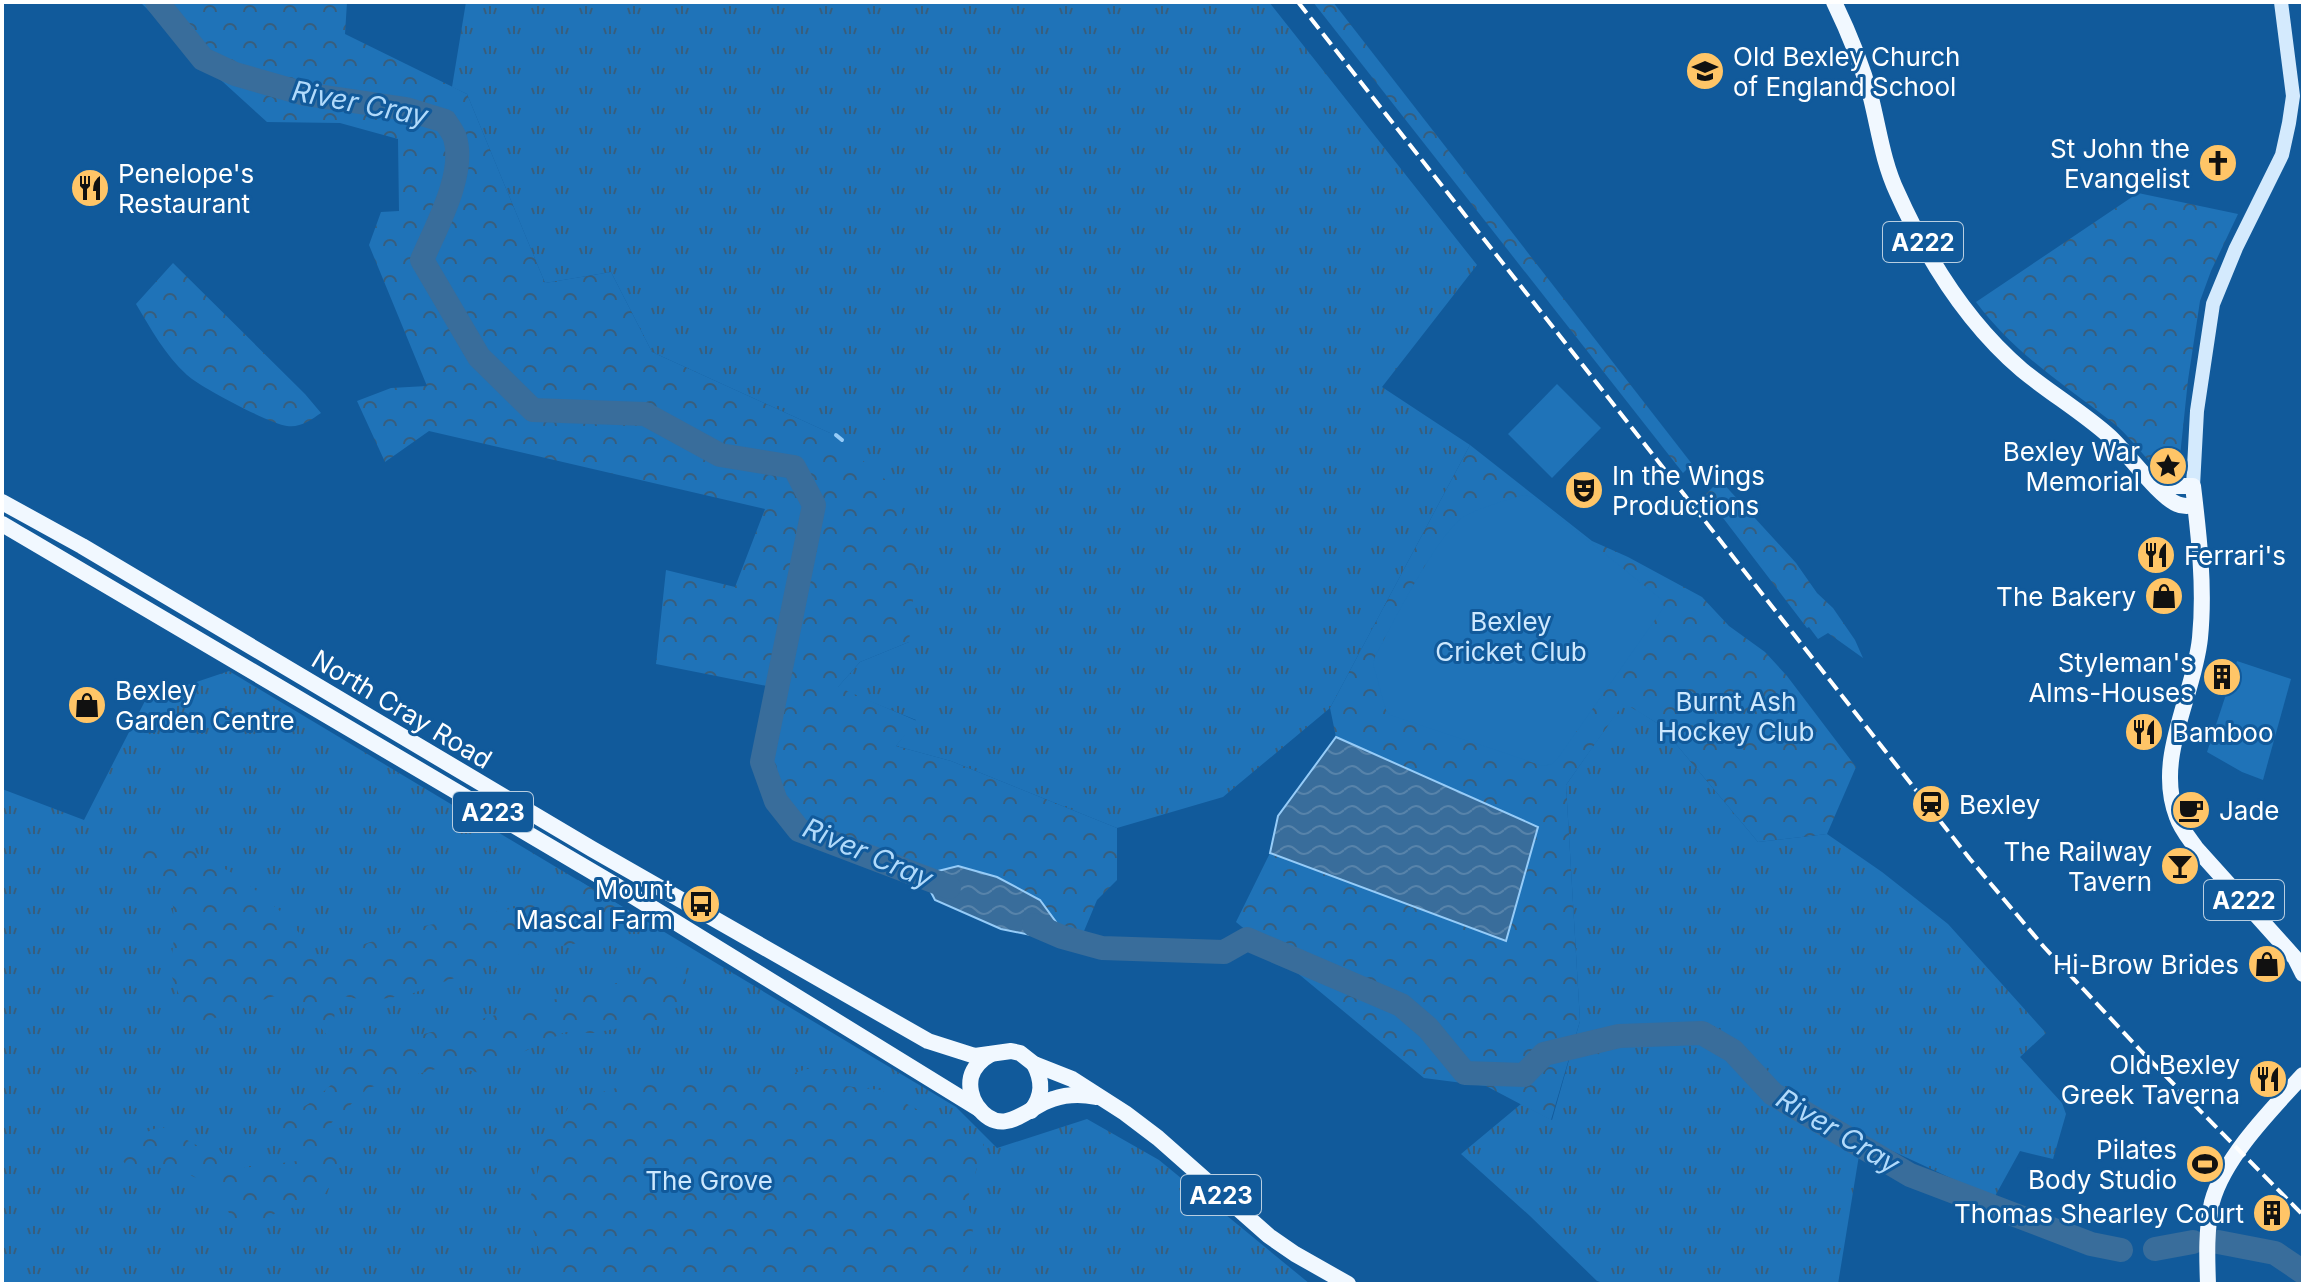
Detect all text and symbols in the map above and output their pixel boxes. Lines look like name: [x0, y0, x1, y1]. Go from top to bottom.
place label: Old Bexley Church of England School: [1733, 41, 1960, 102]
school or university icon: Old Bexley Church of England School: [1684, 50, 1726, 92]
water label: River Cray: [289, 73, 432, 133]
place label: St John the Evangelist: [2050, 133, 2190, 194]
church icon: St John the Evangelist: [2197, 142, 2239, 184]
place label: Penelope's Restaurant: [118, 158, 254, 219]
restaurant icon: Penelope's Restaurant: [69, 167, 111, 209]
road number: A222: [1883, 222, 1963, 262]
place label: Bexley War Memorial: [2003, 436, 2140, 497]
place icon: Bexley War Memorial: [2147, 445, 2189, 487]
place label: In the Wings Productions: [1612, 460, 1765, 521]
theatre icon: In the Wings Productions: [1563, 469, 1605, 511]
restaurant icon: Ferrari's: [2135, 534, 2177, 576]
place label: Ferrari's: [2184, 540, 2286, 571]
shop icon: The Bakery: [2143, 575, 2185, 617]
place label: The Bakery: [1996, 581, 2136, 612]
park label: Bexley Cricket Club: [1435, 606, 1587, 667]
street label: North Cray Road: [306, 643, 498, 775]
place label: Styleman's Alms-Houses: [2028, 647, 2194, 708]
building icon: Styleman's Alms-Houses: [2201, 656, 2243, 698]
place label: Bexley Garden Centre: [115, 675, 295, 736]
shop icon: Bexley Garden Centre: [66, 684, 108, 726]
park label: Burnt Ash Hockey Club: [1658, 686, 1814, 747]
restaurant icon: Bamboo: [2123, 711, 2165, 753]
place label: Bamboo: [2172, 717, 2274, 748]
station icon: Bexley: [1910, 783, 1952, 825]
place label: Bexley: [1959, 789, 2040, 820]
cafe icon: Jade: [2170, 789, 2212, 831]
road number: A223: [453, 792, 533, 832]
place label: Jade: [2219, 795, 2280, 826]
water label: River Cray: [798, 810, 939, 896]
place label: The Railway Tavern: [2003, 836, 2152, 897]
bar icon: The Railway Tavern: [2159, 845, 2201, 887]
place label: Mount Mascal Farm: [516, 874, 673, 935]
road number: A222: [2204, 880, 2284, 920]
bus stop icon: Mount Mascal Farm: [680, 883, 722, 925]
shop icon: Hi-Brow Brides: [2246, 943, 2288, 985]
place label: Hi-Brow Brides: [2053, 949, 2239, 980]
place label: Old Bexley Greek Taverna: [2061, 1049, 2240, 1110]
restaurant icon: Old Bexley Greek Taverna: [2247, 1058, 2289, 1100]
water label: River Cray: [1770, 1081, 1907, 1182]
place label: Pilates Body Studio: [2028, 1134, 2177, 1195]
sports icon: Pilates Body Studio: [2184, 1143, 2226, 1185]
park label: The Grove: [645, 1165, 773, 1196]
road number: A223: [1181, 1175, 1261, 1215]
building icon: Thomas Shearley Court: [2251, 1192, 2293, 1234]
place label: Thomas Shearley Court: [1954, 1198, 2244, 1229]

